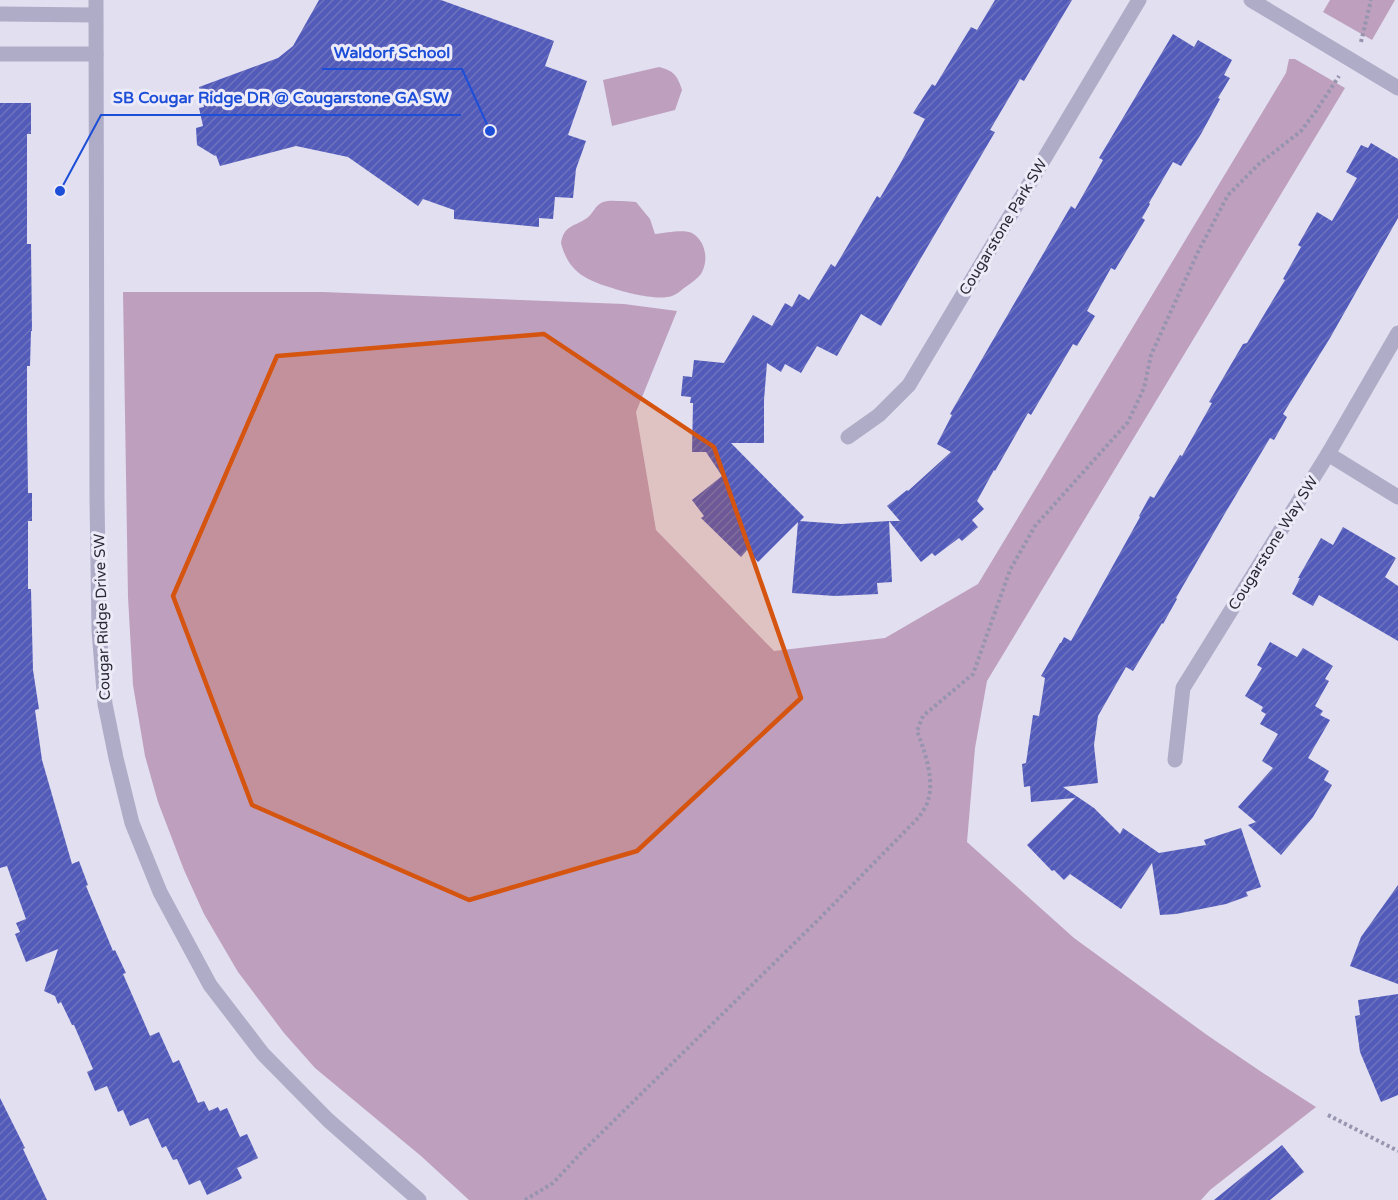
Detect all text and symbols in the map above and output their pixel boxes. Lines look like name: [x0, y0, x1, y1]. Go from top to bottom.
callout: Waldorf School: [322, 35, 462, 69]
text: Waldorf School: [334, 43, 450, 63]
callout: SB Cougar Ridge DR @ Cougarstone GA SW: [101, 81, 461, 115]
text: SB Cougar Ridge DR @ Cougarstone GA SW: [113, 88, 450, 108]
street label: Cougarstone Park SW: [955, 156, 1051, 298]
street label: Cougarstone Way SW: [1224, 473, 1322, 613]
street label: Cougar Ridge Drive SW: [90, 533, 114, 701]

